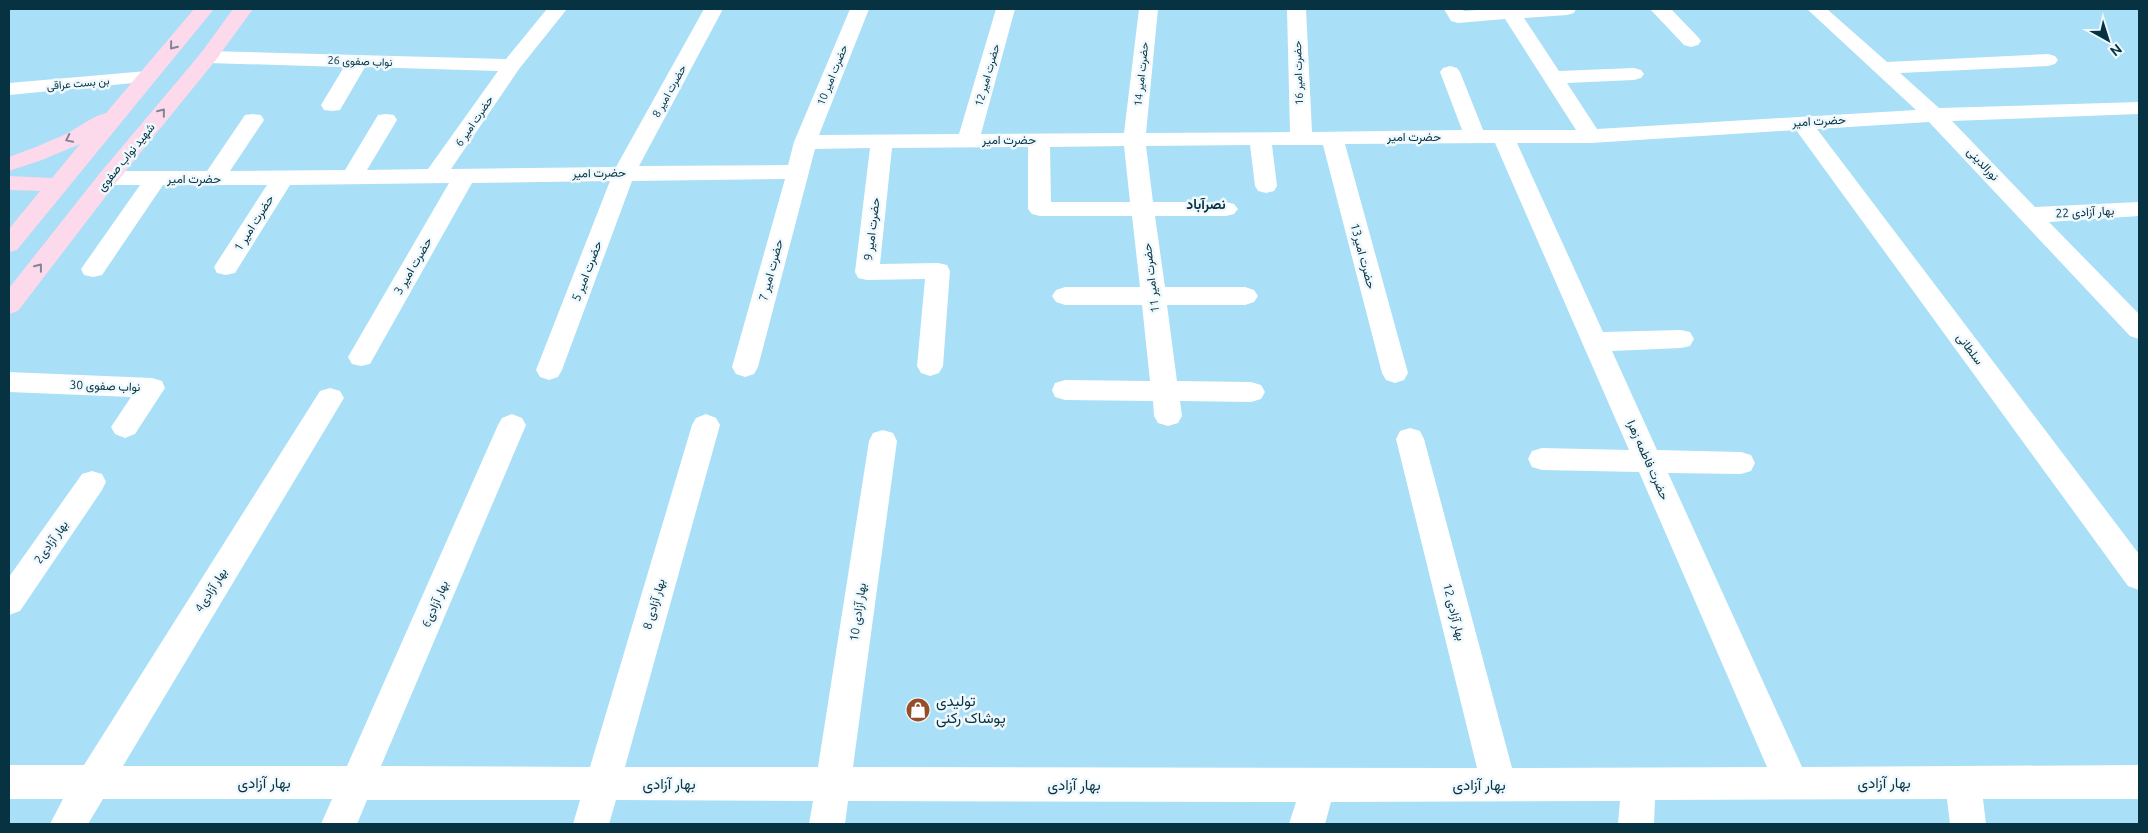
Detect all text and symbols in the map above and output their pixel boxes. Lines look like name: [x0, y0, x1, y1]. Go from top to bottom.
north arrow: [2083, 15, 2133, 65]
one-way arrow: [169, 41, 178, 50]
street label: حضرت امیر 14: [1132, 41, 1151, 107]
street label: حضرت امیر 16: [1291, 41, 1306, 105]
text: N: [2107, 41, 2125, 60]
street label: حضرت امیر 12: [972, 42, 1003, 108]
street label: حضرت امیر 10: [814, 43, 851, 107]
street label: نواب صفوی 26: [327, 54, 393, 69]
street label: حضرت امیر 8: [650, 63, 689, 120]
street label: بن بست عراقی: [46, 74, 110, 93]
street label: حضرت امیر 6: [453, 94, 496, 149]
one-way arrow: [157, 109, 166, 118]
street label: حضرت امیر: [1791, 113, 1846, 130]
street label: شهید نواب صفوی: [94, 120, 159, 194]
street label: حضرت امیر: [1386, 130, 1441, 145]
one-way arrow: [65, 133, 74, 143]
street label: حضرت امیر: [981, 133, 1036, 148]
street label: نورالدینی: [1963, 145, 2002, 184]
street label: حضرت امیر: [571, 166, 626, 181]
street label: حضرت امیر: [166, 172, 221, 187]
street label: حضرت امیر 1: [231, 192, 278, 254]
district label: نصرآباد: [1186, 196, 1226, 213]
street label: حضرت امیر 9: [861, 197, 884, 261]
street label: بهار آزادی 22: [2055, 203, 2115, 222]
street label: حضرت امیر13: [1347, 222, 1378, 291]
street label: حضرت امیر 3: [391, 235, 436, 297]
street label: حضرت امیر 7: [756, 238, 787, 303]
street label: حضرت امیر 5: [569, 239, 606, 303]
street label: حضرت امیر 11: [1140, 242, 1163, 314]
one-way arrow: [33, 263, 42, 272]
street label: سلطانی: [1953, 331, 1986, 368]
street label: نواب صفوی 30: [69, 378, 141, 395]
street label: حضرت فاطمه زهرا: [1623, 418, 1672, 502]
street label: بهار آزادی2: [31, 518, 72, 567]
street label: بهار آزادی4: [192, 565, 231, 615]
street label: بهار آزادی 8: [640, 577, 669, 631]
street label: بهار آزادی6: [419, 579, 452, 630]
street label: بهار آزادی 10: [847, 582, 870, 642]
street label: بهار آزادی 12: [1439, 582, 1468, 642]
place label: تولیدی پوشاک رکنی: [936, 692, 1006, 728]
shop icon: تولیدی پوشاک رکنی: [905, 697, 931, 723]
street label: بهار آزادی: [237, 774, 291, 793]
street label: بهار آزادی: [1857, 774, 1911, 793]
street label: بهار آزادی: [642, 775, 696, 794]
street label: بهار آزادی: [1047, 776, 1101, 795]
street label: بهار آزادی: [1452, 776, 1506, 795]

